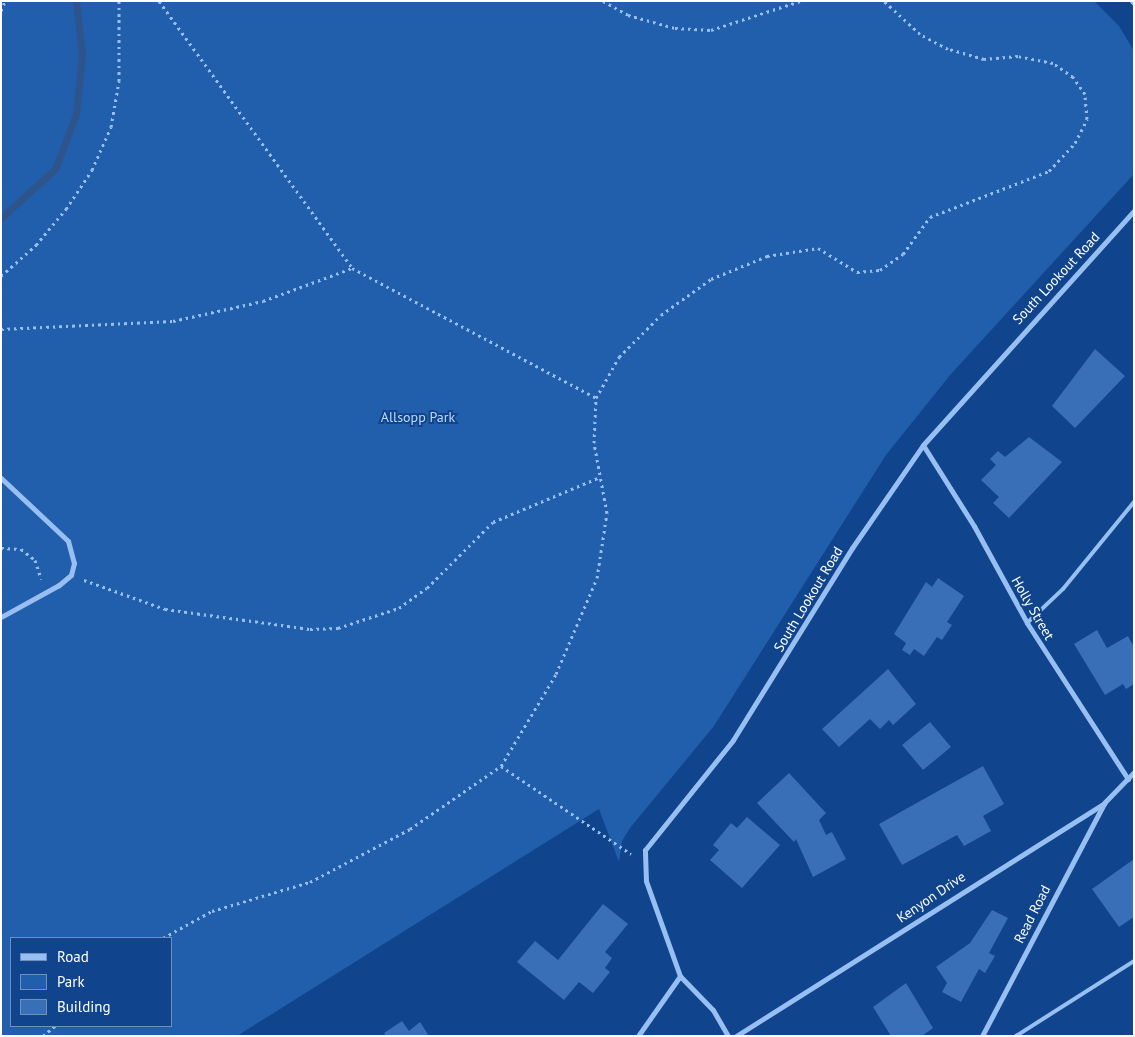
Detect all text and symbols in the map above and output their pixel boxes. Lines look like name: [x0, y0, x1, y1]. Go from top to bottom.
street label: South Lookout Road: [1009, 228, 1103, 328]
park label: Allsopp Park: [381, 409, 455, 425]
street label: South Lookout Road: [770, 543, 846, 655]
street label: Holly Street: [1008, 573, 1058, 643]
street label: Kenyon Drive: [893, 868, 969, 926]
street label: Read Road: [1010, 882, 1054, 946]
legend: [10, 937, 172, 1027]
text: Road: [57, 947, 89, 966]
text: Park: [57, 972, 85, 991]
text: Building: [57, 997, 111, 1016]

